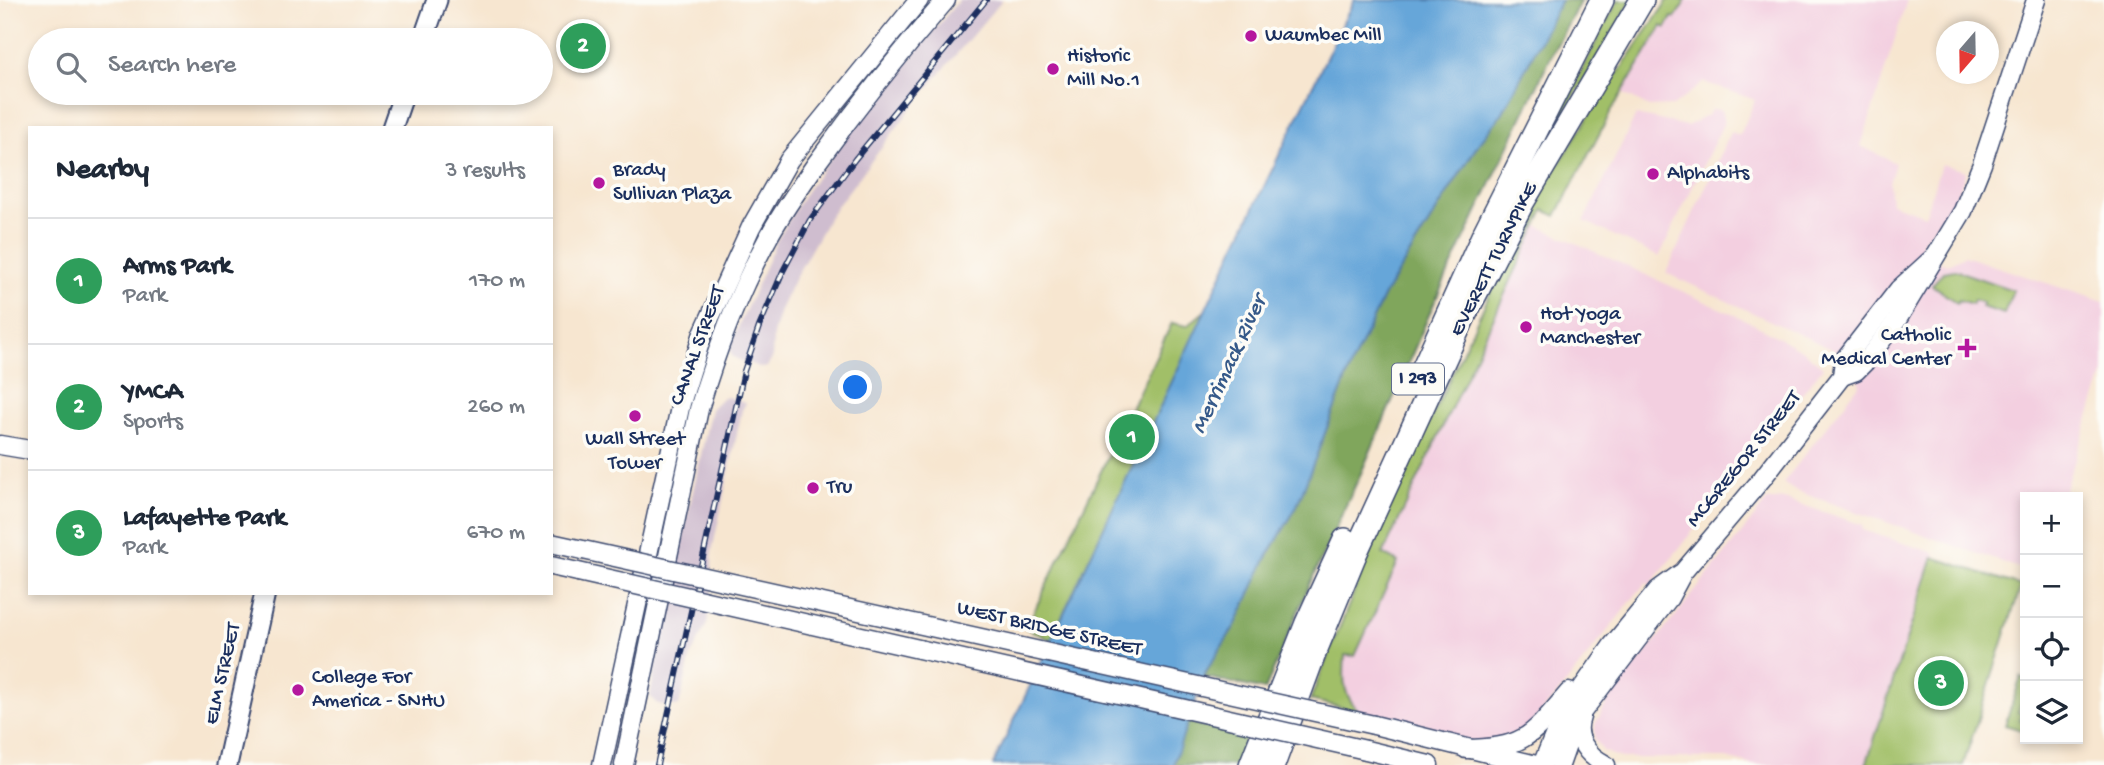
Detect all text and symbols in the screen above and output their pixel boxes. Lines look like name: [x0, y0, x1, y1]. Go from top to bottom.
pin: 2: [560, 20, 606, 72]
north arrow: [1936, 21, 1999, 84]
place label: Waumbec Mill: [1265, 24, 1382, 49]
search box: [28, 28, 553, 105]
marker: Waumbec Mill: [1243, 28, 1259, 44]
place label: Historic Mill No.1: [1067, 45, 1140, 94]
icon: search: [52, 48, 90, 86]
text: Search here: [108, 51, 236, 82]
marker: Historic Mill No.1: [1045, 61, 1061, 77]
text: Nearby: [56, 154, 149, 189]
text: 3 results: [445, 158, 525, 185]
place label: Brady Sullivan Plaza: [612, 159, 732, 208]
place label: Alphabits: [1667, 162, 1750, 187]
marker: Alphabits: [1645, 166, 1661, 182]
marker: Brady Sullivan Plaza: [591, 175, 607, 191]
street label: EVERETT TURNPIKE: [1445, 178, 1545, 341]
text: Arms Park: [123, 252, 231, 283]
text: 1: [74, 268, 84, 295]
text: 170 m: [469, 268, 525, 295]
street label: CANAL STREET: [666, 282, 733, 409]
text: Park: [123, 283, 167, 310]
water label: Merrimack River: [1186, 287, 1276, 438]
place label: Hot Yoga Manchester: [1540, 303, 1642, 352]
marker: Hot Yoga Manchester: [1518, 319, 1534, 335]
place label: Catholic Medical Center: [1821, 324, 1953, 373]
marker: Catholic Medical Center: [1957, 338, 1977, 358]
road number: I 293: [1392, 364, 1444, 394]
your location: [838, 370, 872, 404]
text: YMCA: [123, 378, 183, 409]
street label: MCGREGOR STREET: [1682, 386, 1808, 533]
text: 2: [73, 394, 85, 421]
text: 260 m: [467, 394, 525, 421]
marker: Wall Street Tower: [627, 408, 643, 424]
text: Sports: [123, 409, 183, 436]
pin: 1: [1109, 411, 1155, 463]
place label: Wall Street Tower: [585, 428, 687, 477]
place label: Tru: [826, 476, 853, 501]
marker: Tru: [805, 480, 821, 496]
map controls: [2020, 492, 2083, 744]
button: +: [2020, 492, 2083, 555]
text: Lafayette Park: [123, 504, 286, 535]
text: 3: [73, 520, 85, 547]
text: 670 m: [467, 520, 525, 547]
text: Park: [123, 535, 167, 562]
button: −: [2020, 555, 2083, 618]
street label: WEST BRIDGE STREET: [954, 597, 1145, 664]
button: locate: [2020, 618, 2083, 681]
street label: ELM STREET: [200, 620, 248, 727]
pin: 3: [1918, 657, 1964, 709]
place label: College For America - SNHU: [312, 666, 445, 715]
button: layers: [2020, 681, 2083, 744]
marker: College For America - SNHU: [290, 682, 306, 698]

